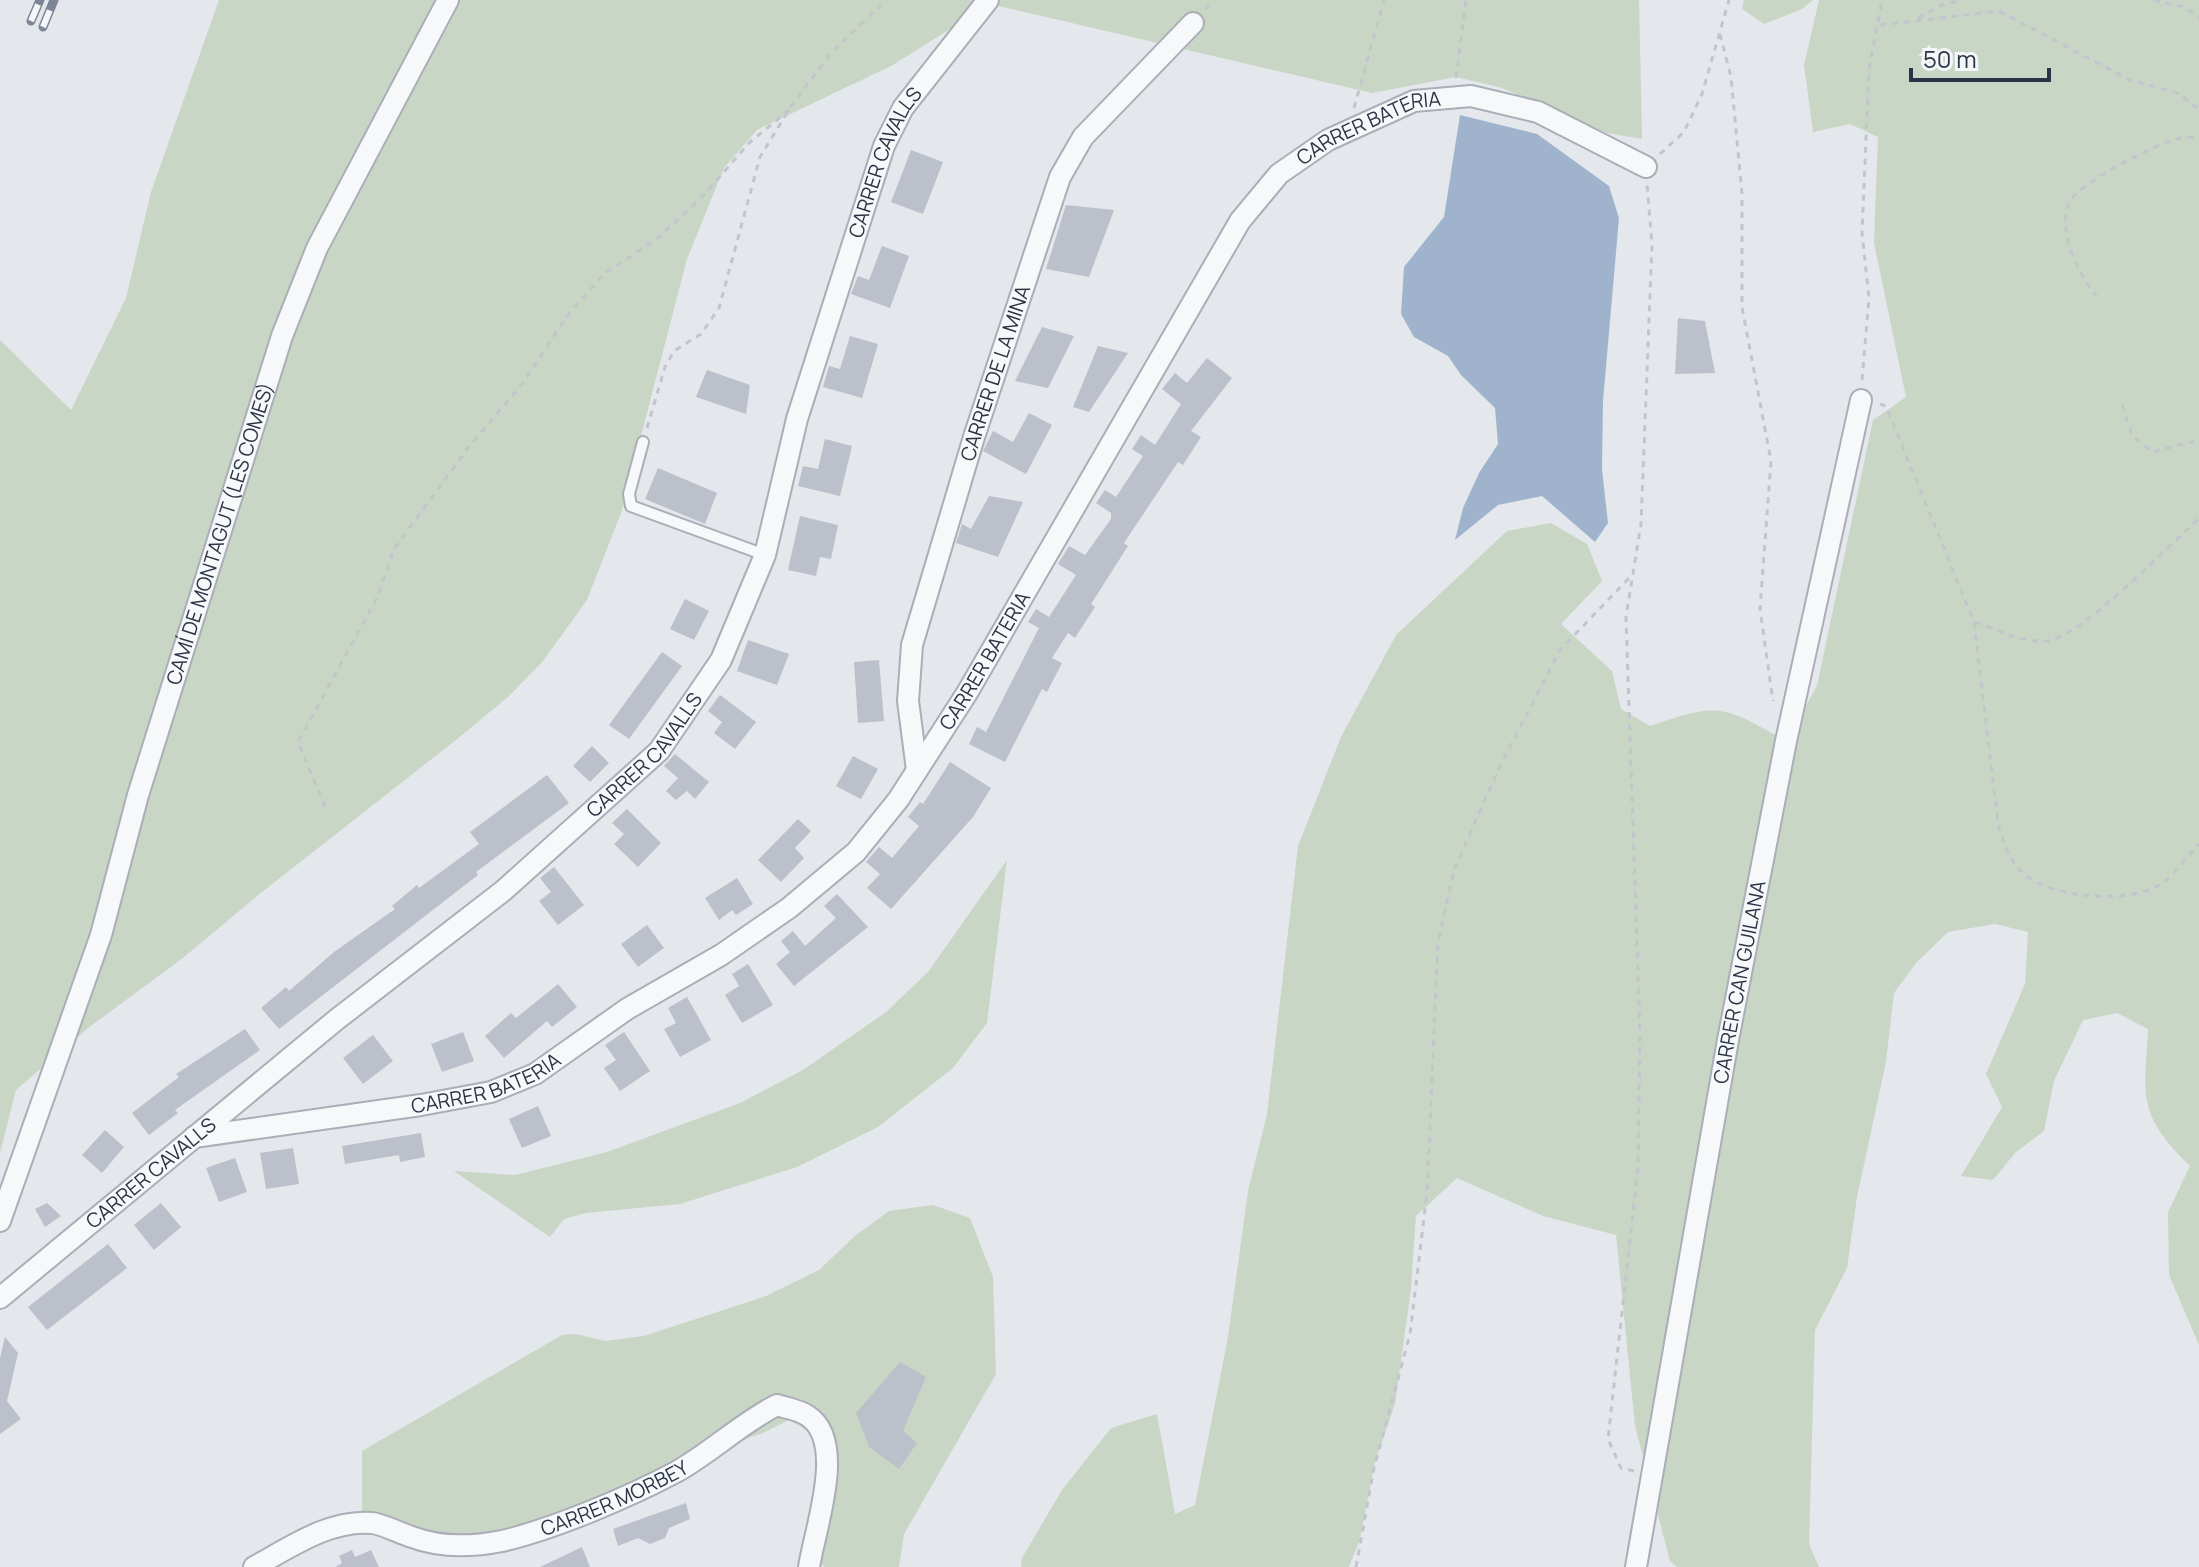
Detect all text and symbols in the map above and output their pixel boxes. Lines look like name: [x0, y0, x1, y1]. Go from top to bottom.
scale bar: [1911, 32, 2049, 82]
text: 50 m: [1923, 42, 1977, 75]
street label: CARRER CAVALLS: [842, 81, 928, 241]
street label: CARRER BATERIA: [1291, 85, 1442, 171]
street label: CARRER DE LA MINA: [954, 281, 1036, 464]
street label: CAMÍ DE MONTAGUT (LES COMES): [159, 379, 280, 688]
street label: CARRER BATERIA: [933, 586, 1036, 735]
street label: CARRER CAVALLS: [580, 687, 708, 823]
street label: CARRER CAN GUILANA: [1707, 878, 1772, 1086]
street label: CARRER BATERIA: [409, 1046, 566, 1119]
street label: CARRER CAVALLS: [80, 1111, 221, 1234]
street label: CARRER MORBEY: [537, 1453, 694, 1542]

